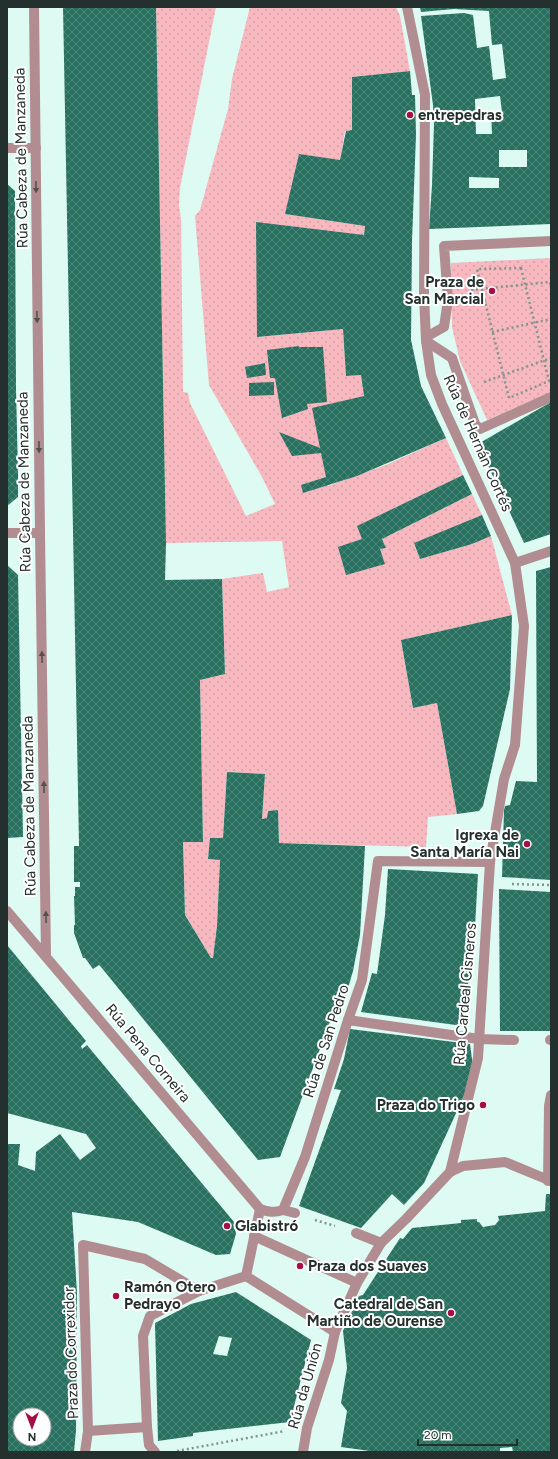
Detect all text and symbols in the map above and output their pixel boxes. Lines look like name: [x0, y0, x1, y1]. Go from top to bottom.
street label: Rúa Cabeza de Manzaneda: [10, 68, 32, 248]
place label: entrepedras: [418, 106, 502, 124]
marker: entrepedras: [405, 110, 415, 120]
one-way arrow: [33, 181, 39, 194]
place label: Praza de San Marcial: [404, 273, 485, 308]
marker: Praza de San Marcial: [487, 286, 497, 296]
one-way arrow: [34, 311, 40, 324]
street label: Rúa de Hernán Cortés: [440, 372, 516, 514]
street label: Rúa Cabeza de Manzaneda: [13, 392, 35, 572]
one-way arrow: [36, 441, 42, 454]
one-way arrow: [39, 650, 45, 663]
street label: Rúa Cabeza de Manzaneda: [18, 716, 40, 896]
one-way arrow: [41, 780, 47, 793]
place label: Igrexa de Santa María Nai: [410, 826, 520, 861]
marker: Igrexa de Santa María Nai: [522, 839, 532, 849]
one-way arrow: [43, 910, 49, 923]
street label: Rúa Cardeal Cisneros: [450, 922, 480, 1066]
street label: Rúa de San Pedro: [299, 982, 353, 1100]
street label: Rúa Pena Corneira: [102, 1000, 194, 1106]
place label: Praza do Trigo: [377, 1096, 475, 1114]
marker: Praza do Trigo: [478, 1100, 488, 1110]
place label: Glabistró: [235, 1217, 298, 1235]
marker: Glabistró: [222, 1221, 232, 1231]
place label: Praza dos Suaves: [308, 1257, 426, 1275]
marker: Praza dos Suaves: [295, 1261, 305, 1271]
place label: Ramón Otero Pedrayo: [124, 1278, 216, 1313]
street label: Praza do Correxidor: [60, 1287, 82, 1419]
marker: Ramón Otero Pedrayo: [111, 1291, 121, 1301]
place label: Catedral de San Martiño de Ourense: [307, 1295, 444, 1330]
marker: Catedral de San Martiño de Ourense: [446, 1308, 456, 1318]
street label: Rúa da Unión: [284, 1341, 326, 1431]
north arrow: [12, 1407, 52, 1447]
scale bar: [418, 1421, 517, 1447]
text: 20 m: [424, 1428, 452, 1442]
text: N: [28, 1430, 36, 1443]

